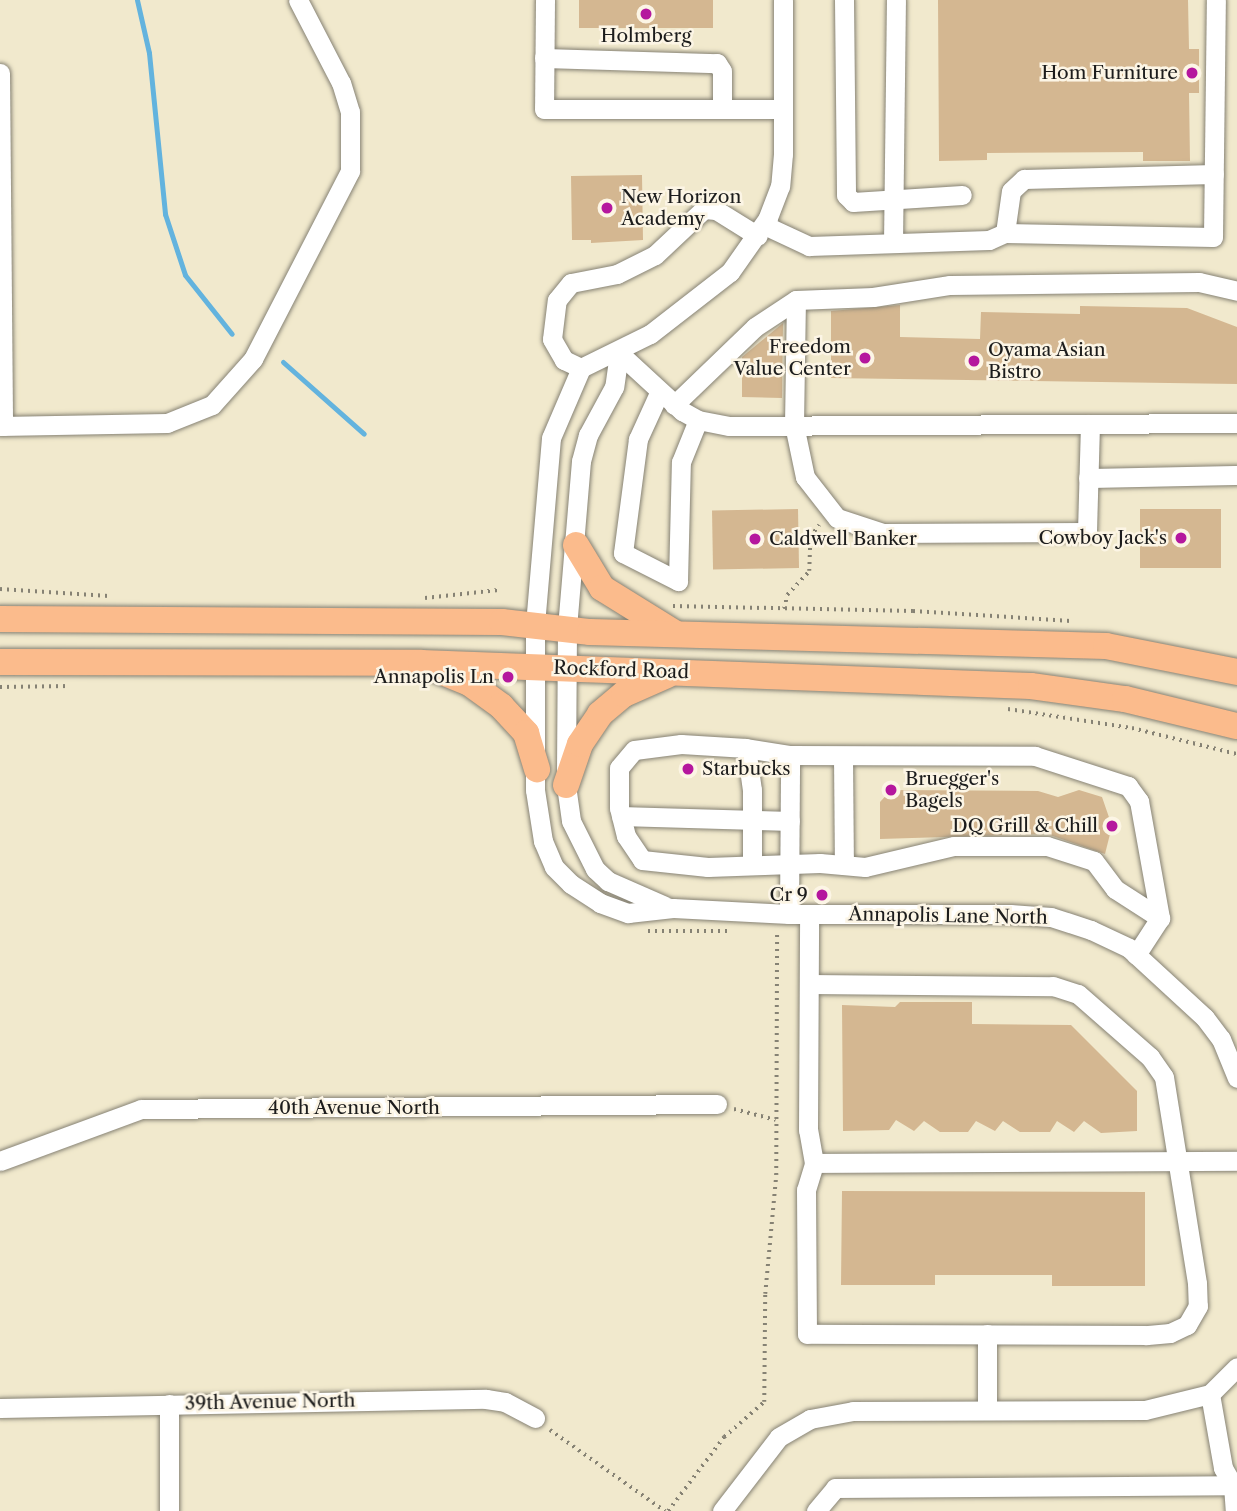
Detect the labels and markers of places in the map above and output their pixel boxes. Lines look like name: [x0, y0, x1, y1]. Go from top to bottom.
marker: Holmberg: [638, 6, 654, 22]
place label: Holmberg: [601, 25, 691, 47]
place label: Hom Furniture: [1041, 62, 1178, 84]
marker: Hom Furniture: [1184, 65, 1200, 81]
place label: New Horizon Academy: [621, 186, 742, 230]
marker: New Horizon Academy: [599, 200, 615, 216]
place label: Freedom Value Center: [733, 336, 851, 380]
place label: Oyama Asian Bistro: [988, 339, 1107, 383]
marker: Freedom Value Center: [857, 350, 873, 366]
marker: Oyama Asian Bistro: [966, 353, 982, 369]
place label: Cowboy Jack's: [1038, 527, 1167, 549]
place label: Caldwell Banker: [769, 528, 917, 550]
marker: Cowboy Jack's: [1173, 530, 1189, 546]
marker: Caldwell Banker: [747, 531, 763, 547]
place label: Annapolis Ln: [374, 666, 494, 688]
marker: Annapolis Ln: [500, 669, 516, 685]
place label: Starbucks: [702, 758, 791, 780]
marker: Starbucks: [680, 761, 696, 777]
place label: Bruegger's Bagels: [905, 768, 999, 812]
marker: Bruegger's Bagels: [883, 782, 899, 798]
place label: DQ Grill & Chill: [952, 815, 1098, 837]
marker: DQ Grill & Chill: [1104, 818, 1120, 834]
place label: Cr 9: [769, 884, 808, 906]
marker: Cr 9: [814, 887, 830, 903]

